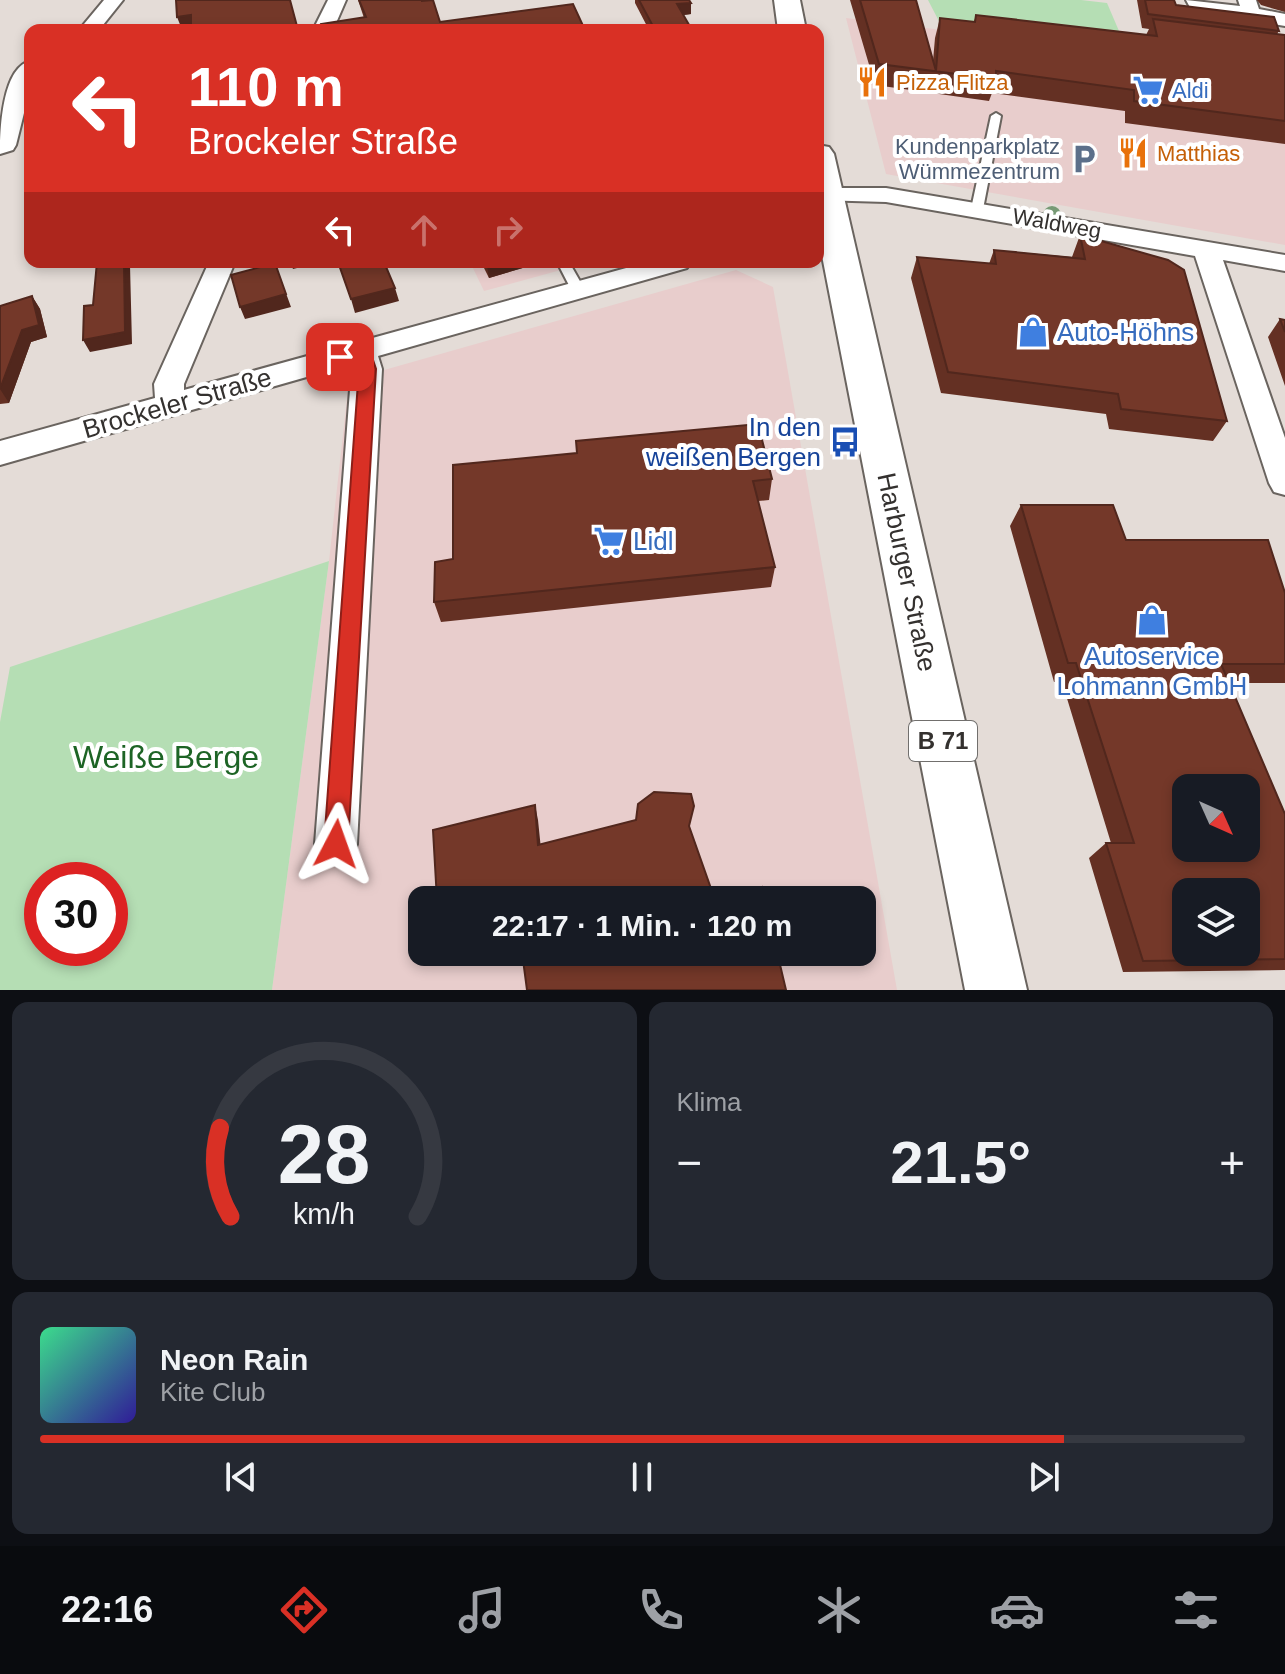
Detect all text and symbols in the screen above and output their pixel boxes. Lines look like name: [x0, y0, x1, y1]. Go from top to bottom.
text: 110 m: [188, 55, 344, 118]
icon: left: [56, 56, 160, 160]
restaurant icon: Pizza Flitza: [855, 65, 889, 99]
place label: Pizza Flitza: [896, 70, 1009, 95]
supermarket icon: Aldi: [1131, 73, 1165, 107]
place label: Aldi: [1172, 78, 1209, 103]
text: Brockeler Straße: [188, 121, 458, 162]
place label: Kundenparkplatz Wümmezentrum: [895, 134, 1060, 184]
restaurant icon: Matthias: [1116, 136, 1150, 170]
place label: Matthias: [1157, 141, 1240, 166]
parking icon: Kundenparkplatz Wümmezentrum: [1067, 142, 1101, 176]
street label: Waldweg: [1011, 203, 1103, 244]
icon: left: [318, 208, 362, 252]
icon: ahead: [402, 208, 446, 252]
icon: right: [486, 208, 530, 252]
shop icon: Auto-Höhns: [1016, 315, 1050, 349]
place label: Auto-Höhns: [1057, 317, 1194, 347]
pin: [306, 323, 374, 391]
icon: arrive: [318, 335, 362, 379]
street label: Brockeler Straße: [79, 362, 275, 444]
place label: In den weißen Bergen: [645, 412, 821, 472]
bus stop icon: In den weißen Bergen: [828, 425, 862, 459]
street label: Harburger Straße: [871, 470, 943, 674]
supermarket icon: Lidl: [592, 524, 626, 558]
place label: Lidl: [633, 526, 673, 556]
shop icon: Autoservice Lohmann GmbH: [1135, 603, 1169, 637]
place label: Autoservice Lohmann GmbH: [1057, 641, 1247, 701]
road number: B 71: [909, 721, 977, 761]
park label: Weiße Berge: [73, 739, 259, 775]
north arrow: [1172, 774, 1260, 862]
map controls: [1172, 774, 1260, 966]
position arrow: [294, 802, 378, 886]
speed limit sign: 30: [24, 862, 128, 966]
button: layers: [1172, 878, 1260, 966]
text: 22:17 · 1 Min. · 120 m: [492, 909, 792, 942]
text: Klima: [677, 1087, 742, 1117]
text: 28: [278, 1108, 371, 1201]
text: 21.5°: [890, 1129, 1031, 1196]
text: −: [677, 1138, 702, 1187]
text: +: [1219, 1138, 1245, 1187]
text: km/h: [293, 1198, 355, 1230]
text: Neon Rain: [160, 1343, 308, 1376]
text: Kite Club: [160, 1377, 266, 1407]
icon: previous: [219, 1455, 263, 1499]
icon: pause: [620, 1455, 664, 1499]
icon: next: [1022, 1455, 1066, 1499]
icon: directions: [276, 1582, 332, 1638]
icon: music: [454, 1582, 510, 1638]
icon: phone: [633, 1582, 689, 1638]
icon: climate: [811, 1582, 867, 1638]
icon: car: [989, 1582, 1045, 1638]
icon: filters: [1168, 1582, 1224, 1638]
text: 22:16: [61, 1589, 153, 1630]

